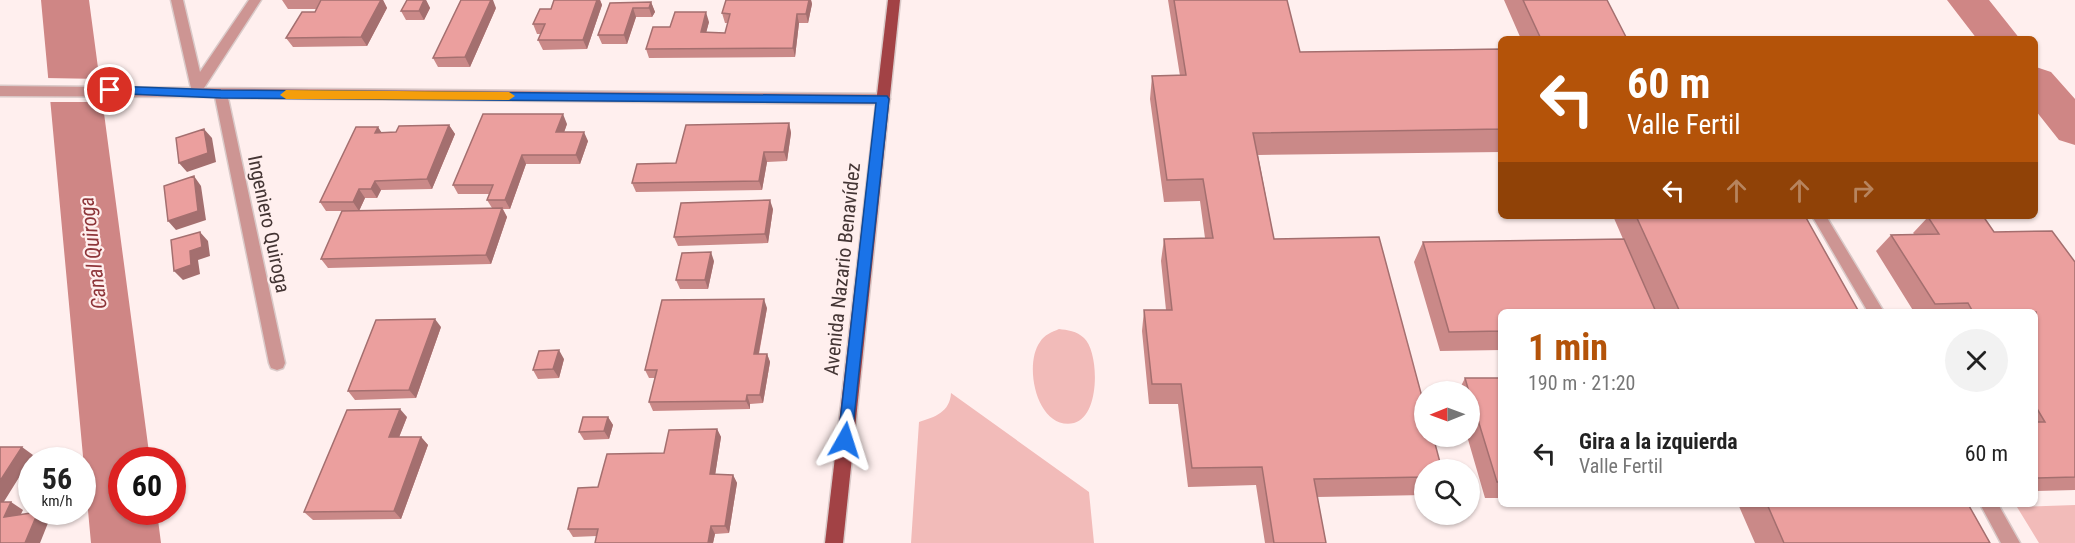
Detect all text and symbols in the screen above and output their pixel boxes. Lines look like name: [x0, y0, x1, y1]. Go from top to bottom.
text: 60 m: [1627, 59, 1710, 108]
icon: left: [1528, 60, 1606, 138]
pin: [84, 64, 135, 115]
icon: arrive: [93, 73, 126, 106]
text: Valle Fertil: [1627, 109, 1740, 141]
street label: Ingeniero Quiroga: [243, 153, 295, 295]
street label: Avenida Nazario Benavídez: [819, 162, 865, 376]
icon: left: [1657, 174, 1690, 207]
icon: ahead: [1720, 174, 1753, 207]
icon: ahead: [1783, 174, 1816, 207]
icon: right: [1846, 174, 1879, 207]
water label: Canal Quiroga: [74, 195, 112, 311]
text: 1 min: [1528, 327, 1608, 369]
button: close: [1945, 329, 2008, 392]
text: 190 m · 21:20: [1528, 371, 1635, 395]
north arrow: [1414, 381, 1480, 447]
map controls: [1414, 381, 1480, 525]
position arrow: [813, 408, 877, 472]
text: Gira a la izquierda: [1579, 429, 1738, 454]
icon: left: [1528, 437, 1561, 470]
text: 60 m: [1965, 441, 2008, 466]
speed limit sign: 60: [108, 447, 186, 525]
text: Valle Fertil: [1579, 454, 1663, 478]
button: search: [1414, 459, 1480, 525]
text: 56: [42, 461, 72, 496]
text: km/h: [42, 492, 72, 510]

